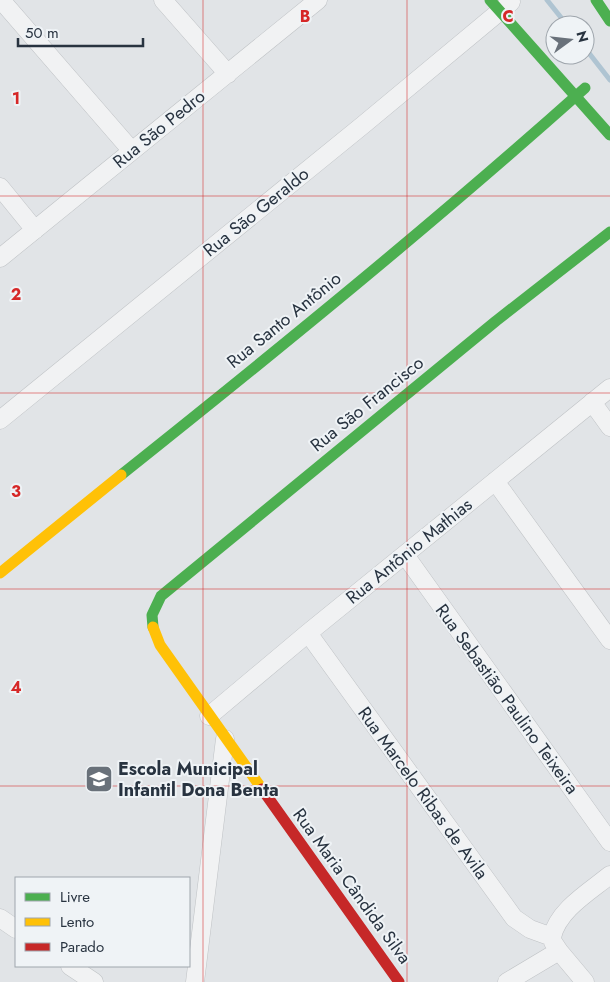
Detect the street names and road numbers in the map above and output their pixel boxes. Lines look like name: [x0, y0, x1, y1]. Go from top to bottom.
street label: Rua São Pedro: [107, 84, 211, 174]
street label: Rua São Geraldo: [197, 161, 315, 263]
street label: Rua Santo Antônio: [221, 266, 347, 374]
street label: Rua São Francisco: [305, 350, 429, 458]
street label: Rua Antônio Mathias: [340, 492, 478, 610]
street label: Rua Sebastião Paulino Teixeira: [429, 599, 585, 799]
street label: Rua Marcelo Ribas de Avila: [351, 701, 495, 885]
street label: Rua Maria Cândida Silva: [287, 803, 417, 969]

